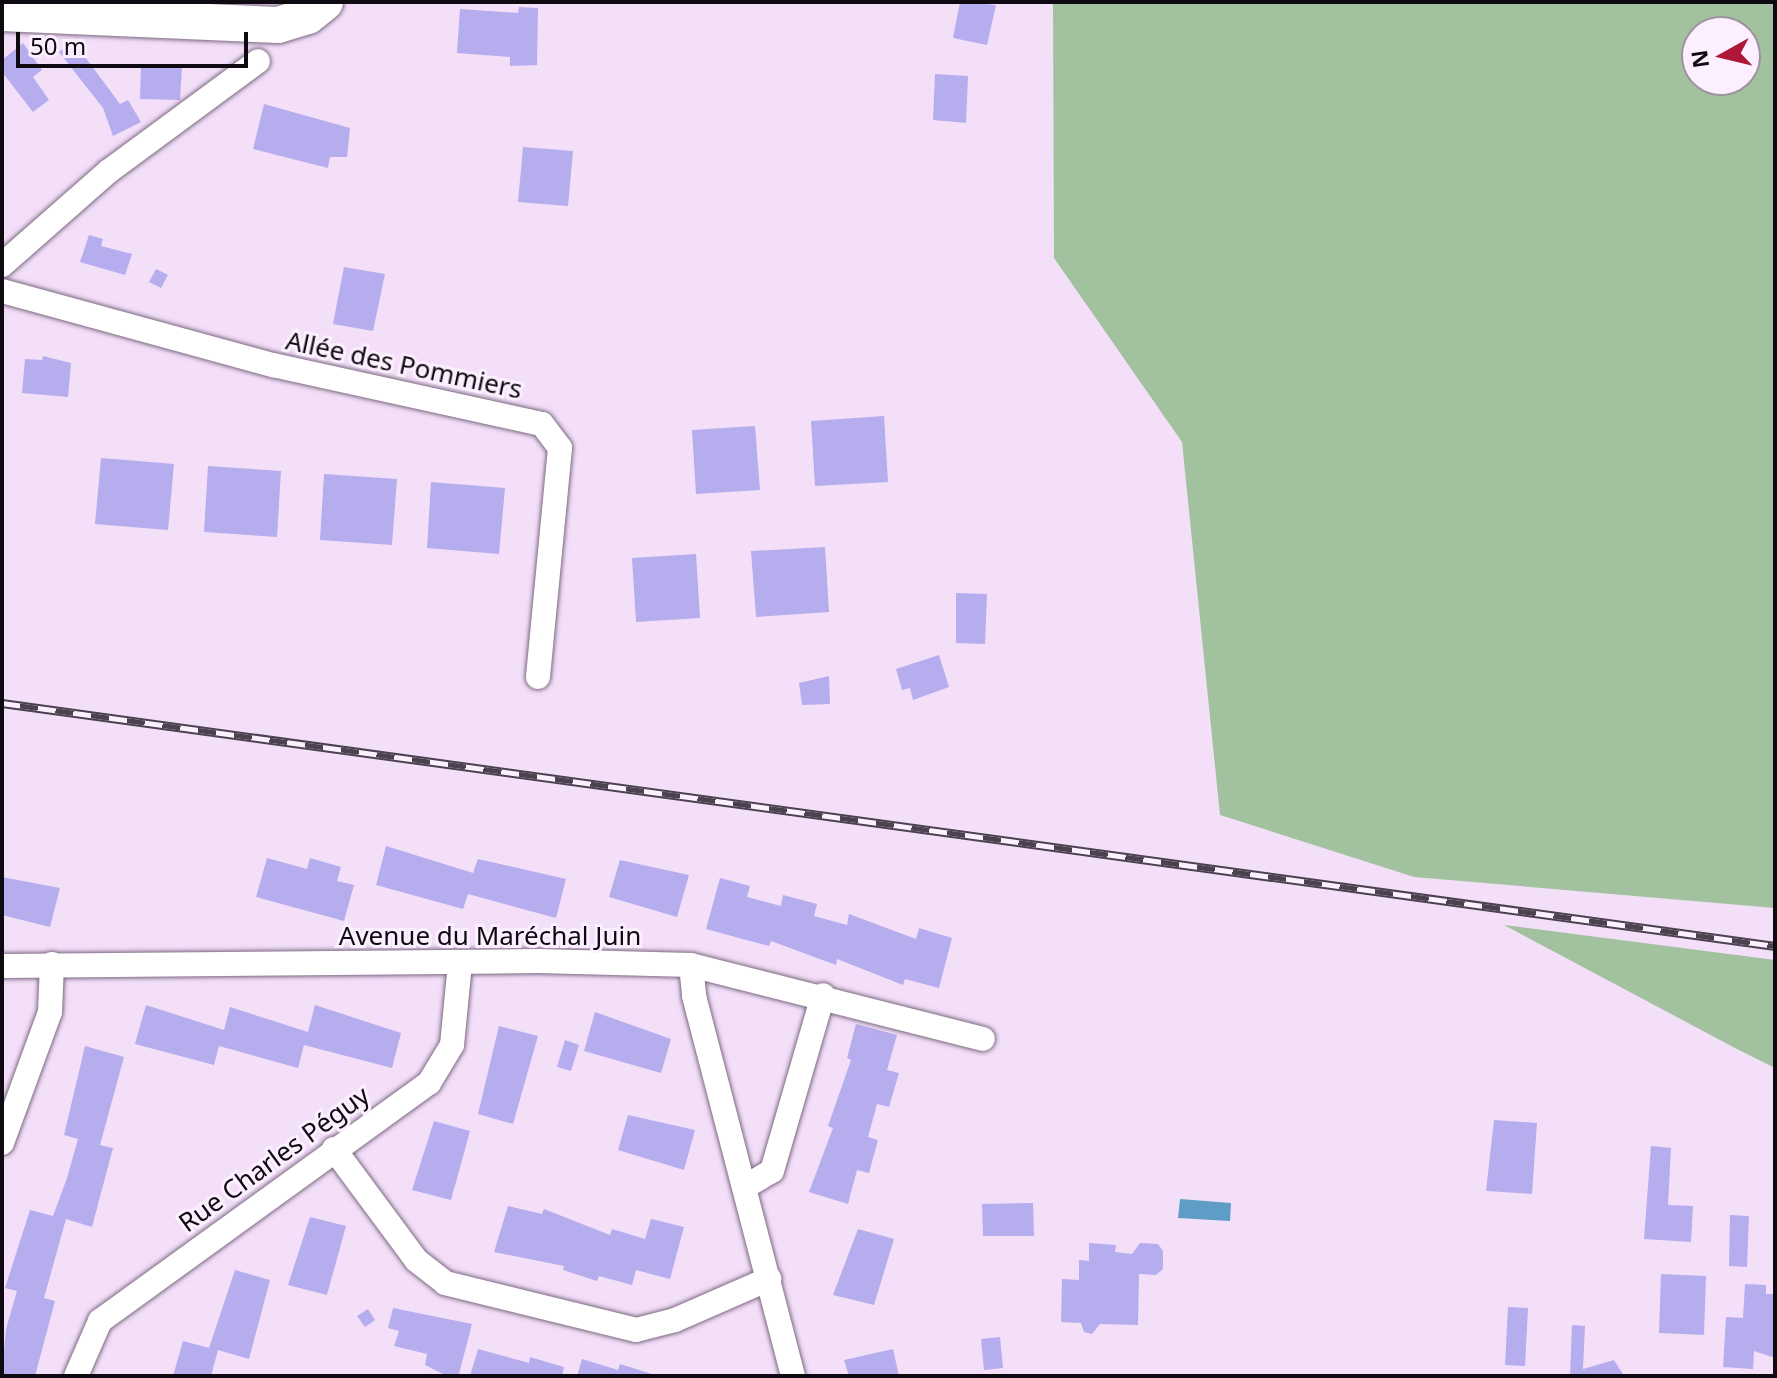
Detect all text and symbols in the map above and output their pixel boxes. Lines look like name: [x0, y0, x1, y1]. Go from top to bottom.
scale bar: [20, 16, 252, 66]
north arrow: [1681, 16, 1761, 96]
text: 50 m: [30, 29, 86, 62]
text: N: [1683, 48, 1715, 70]
street label: Allée des Pommiers: [283, 325, 525, 405]
street label: Avenue du Maréchal Juin: [339, 920, 641, 952]
street label: Rue Charles Péguy: [173, 1079, 375, 1239]

